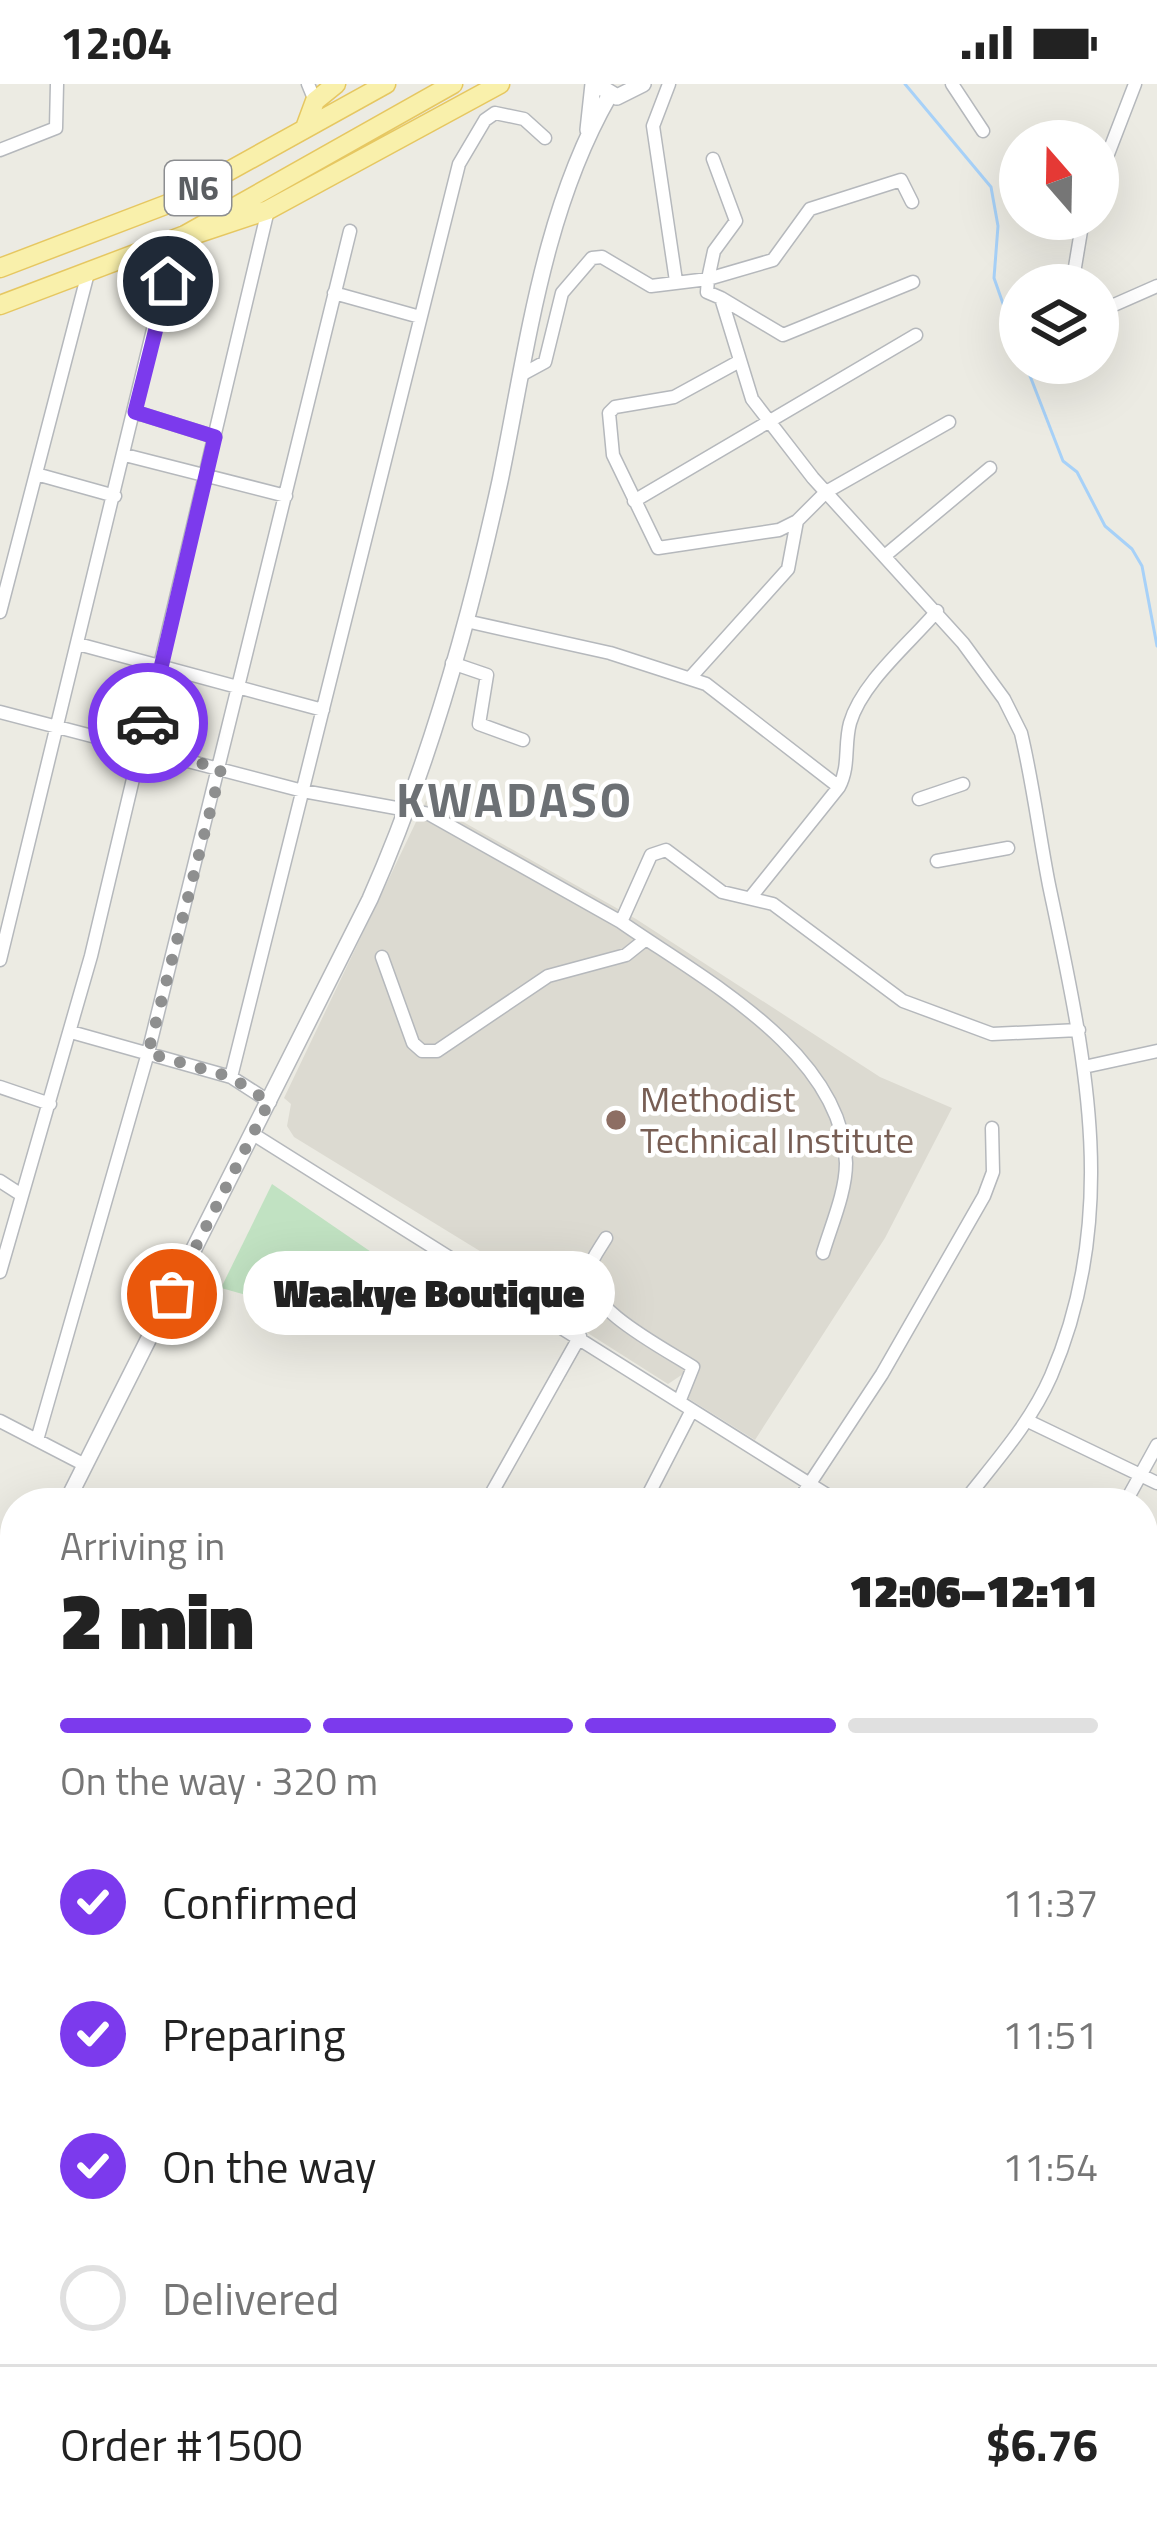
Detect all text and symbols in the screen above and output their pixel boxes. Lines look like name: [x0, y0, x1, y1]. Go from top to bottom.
text: 12:04: [60, 8, 172, 76]
north arrow: [999, 120, 1119, 240]
map controls: [999, 120, 1119, 384]
road number: N6: [165, 161, 231, 215]
pin: [117, 230, 219, 332]
icon: home: [135, 248, 201, 314]
button: layers: [999, 264, 1119, 384]
courier: [88, 663, 208, 783]
icon: car: [115, 690, 181, 756]
district label: KWADASO: [396, 763, 634, 836]
place label: Methodist Technical Institute: [640, 1071, 914, 1167]
marker: Methodist Technical Institute: [603, 1107, 629, 1133]
pin: [121, 1243, 223, 1345]
callout: Waakye Boutique: [244, 1252, 616, 1336]
icon: bag: [139, 1261, 205, 1327]
text: Waakye Boutique: [273, 1263, 585, 1322]
text: Arriving in: [60, 1516, 225, 1575]
text: 12:06–12:11: [849, 1556, 1098, 1624]
text: 2 min: [60, 1561, 254, 1679]
text: On the way · 320 m: [60, 1751, 378, 1810]
text: Confirmed: [162, 1868, 358, 1936]
icon: check: [60, 1869, 126, 1935]
text: 11:37: [1002, 1873, 1098, 1932]
text: Preparing: [162, 2000, 346, 2068]
icon: check: [60, 2001, 126, 2067]
text: 11:51: [1002, 2005, 1098, 2064]
text: On the way: [162, 2132, 376, 2200]
icon: check: [60, 2133, 126, 2199]
text: 11:54: [1002, 2137, 1098, 2196]
text: Delivered: [162, 2264, 340, 2332]
text: Order #1500: [60, 2410, 303, 2478]
text: $6.76: [986, 2410, 1098, 2478]

